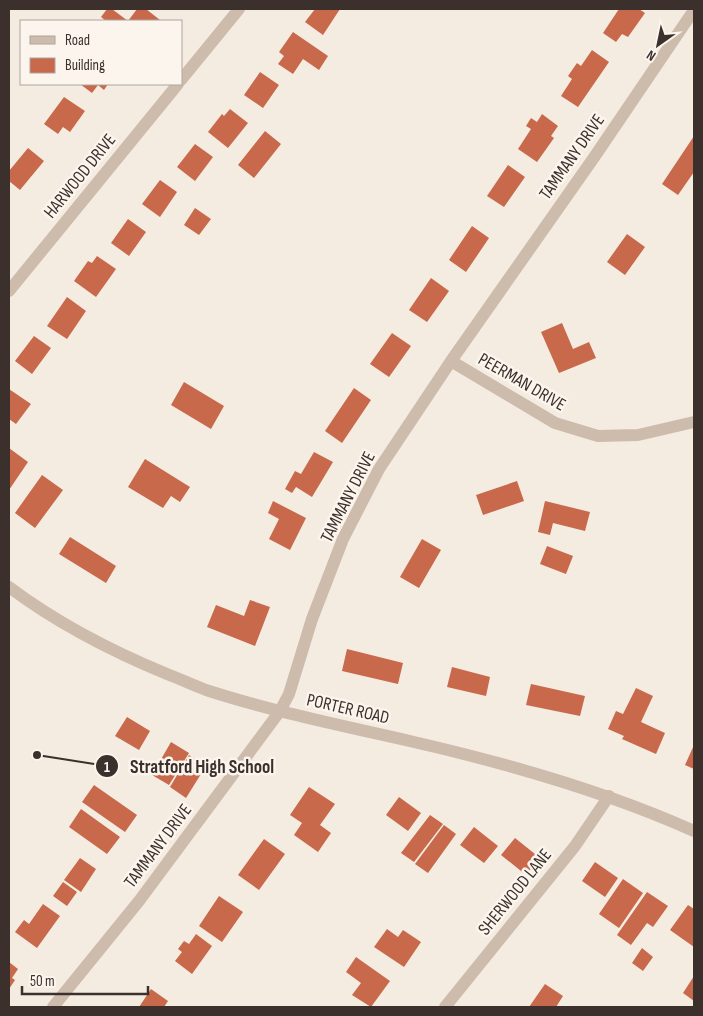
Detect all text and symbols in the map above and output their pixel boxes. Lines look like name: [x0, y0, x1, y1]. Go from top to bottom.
legend: [20, 20, 182, 85]
north arrow: [633, 20, 683, 70]
text: Road: [65, 31, 90, 50]
text: N: [643, 46, 659, 65]
text: Building: [65, 56, 105, 75]
street label: TAMMANY DRIVE: [535, 110, 609, 204]
street label: HARWOOD DRIVE: [40, 130, 120, 222]
street label: PEERMAN DRIVE: [475, 349, 569, 415]
street label: TAMMANY DRIVE: [316, 448, 380, 546]
street label: PORTER ROAD: [305, 689, 391, 729]
callout: Stratford High School: [95, 749, 284, 783]
text: Stratford High School: [130, 756, 274, 779]
text: 1: [104, 758, 110, 777]
street label: TAMMANY DRIVE: [120, 800, 196, 892]
street label: SHERWOOD LANE: [474, 845, 556, 939]
scale bar: [22, 964, 149, 996]
text: 50 m: [30, 972, 55, 991]

